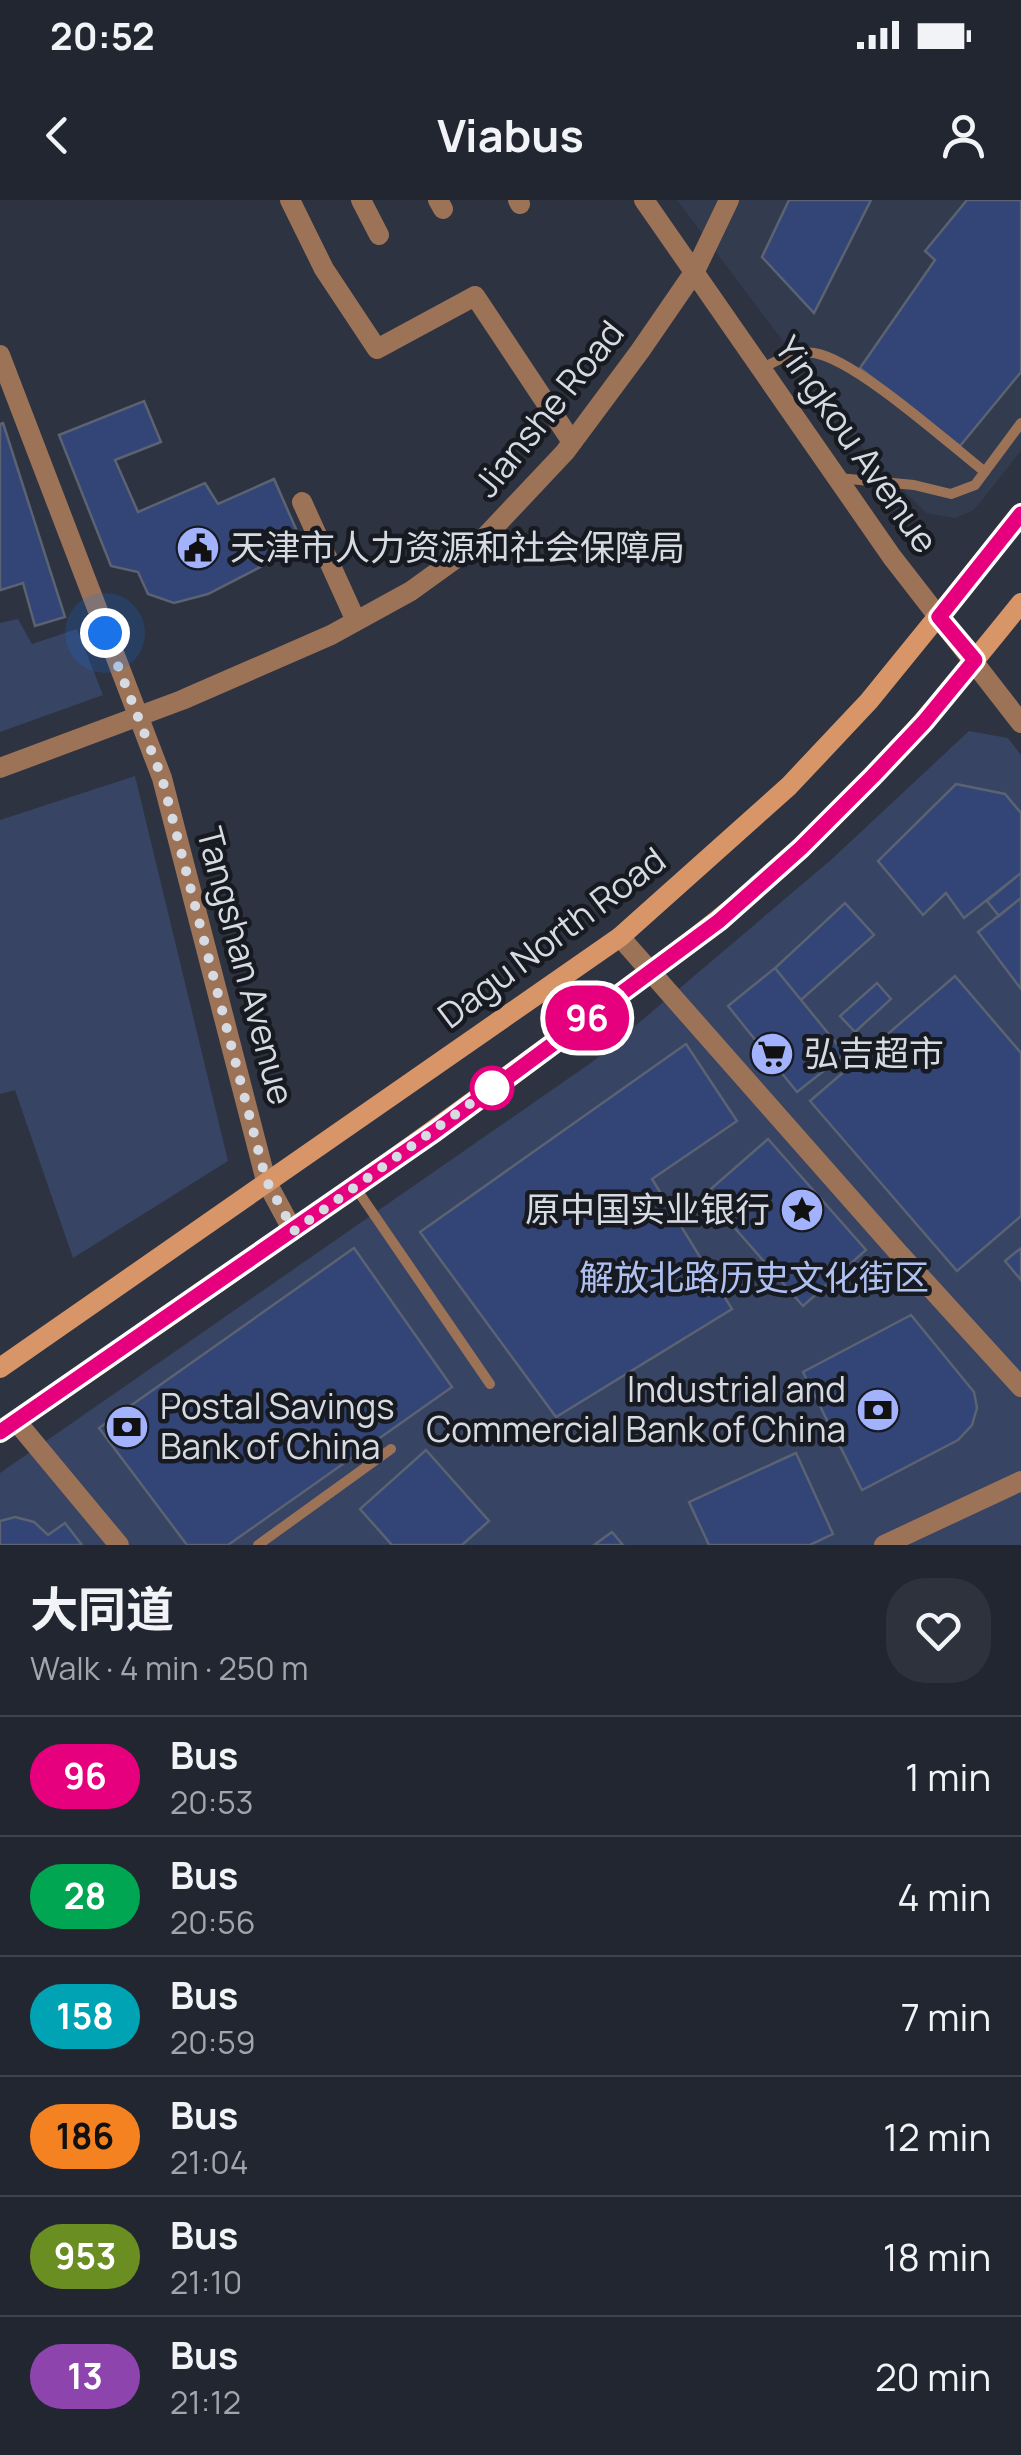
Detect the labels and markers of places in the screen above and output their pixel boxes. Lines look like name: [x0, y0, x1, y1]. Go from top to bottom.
place label: 天津市人力资源和社会保障局: [230, 523, 685, 571]
public building icon: 天津市人力资源和社会保障局: [175, 525, 221, 571]
place label: 弘吉超市: [804, 1029, 944, 1077]
supermarket icon: 弘吉超市: [749, 1031, 795, 1077]
unlabelled marker: [471, 1067, 513, 1109]
place label: 原中国实业银行: [525, 1185, 770, 1233]
place icon: 原中国实业银行: [779, 1187, 825, 1233]
place label: Industrial and Commercial Bank of China: [426, 1365, 846, 1453]
place label: Postal Savings Bank of China: [160, 1382, 395, 1470]
bank icon: Industrial and Commercial Bank of China: [855, 1387, 901, 1433]
bank icon: Postal Savings Bank of China: [104, 1404, 150, 1450]

